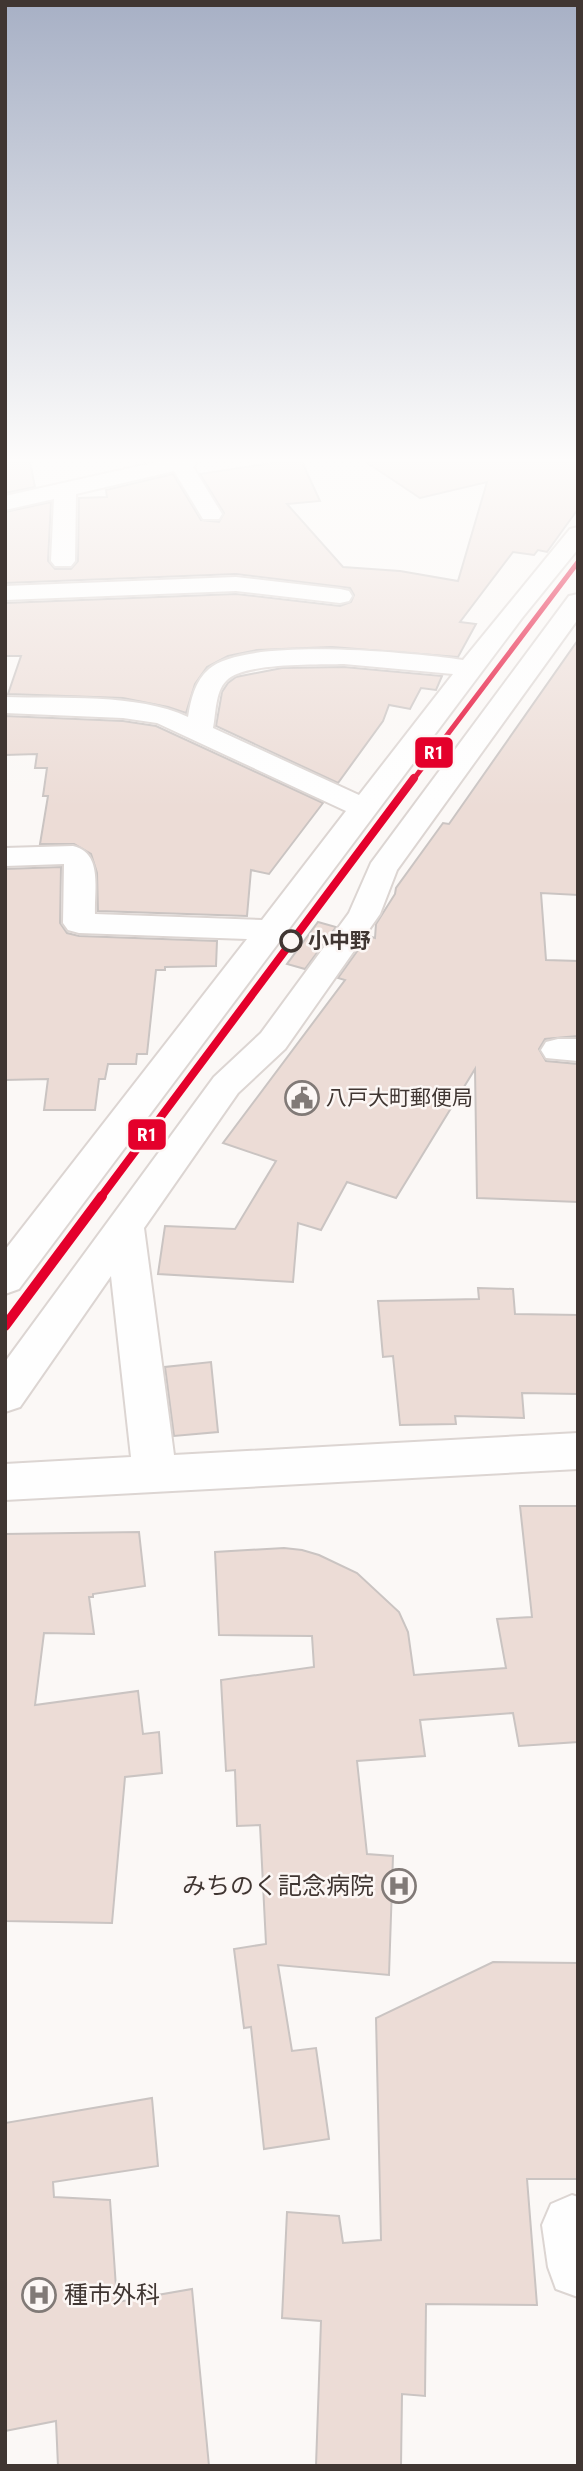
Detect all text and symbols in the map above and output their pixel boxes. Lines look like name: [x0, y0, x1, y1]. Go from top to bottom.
line badge: R1: [414, 736, 454, 769]
text: R1: [424, 741, 444, 764]
place label: 小中野: [308, 929, 371, 953]
marker: 小中野: [280, 930, 302, 952]
public building icon: 八戸大町郵便局: [283, 1079, 321, 1117]
place label: 八戸大町郵便局: [326, 1086, 473, 1110]
line badge: R1: [127, 1118, 167, 1151]
text: R1: [137, 1123, 157, 1146]
hospital icon: みちのく記念病院: [380, 1867, 418, 1905]
place label: みちのく記念病院: [182, 1872, 374, 1900]
hospital icon: 種市外科: [20, 2276, 58, 2314]
place label: 種市外科: [64, 2281, 160, 2309]

